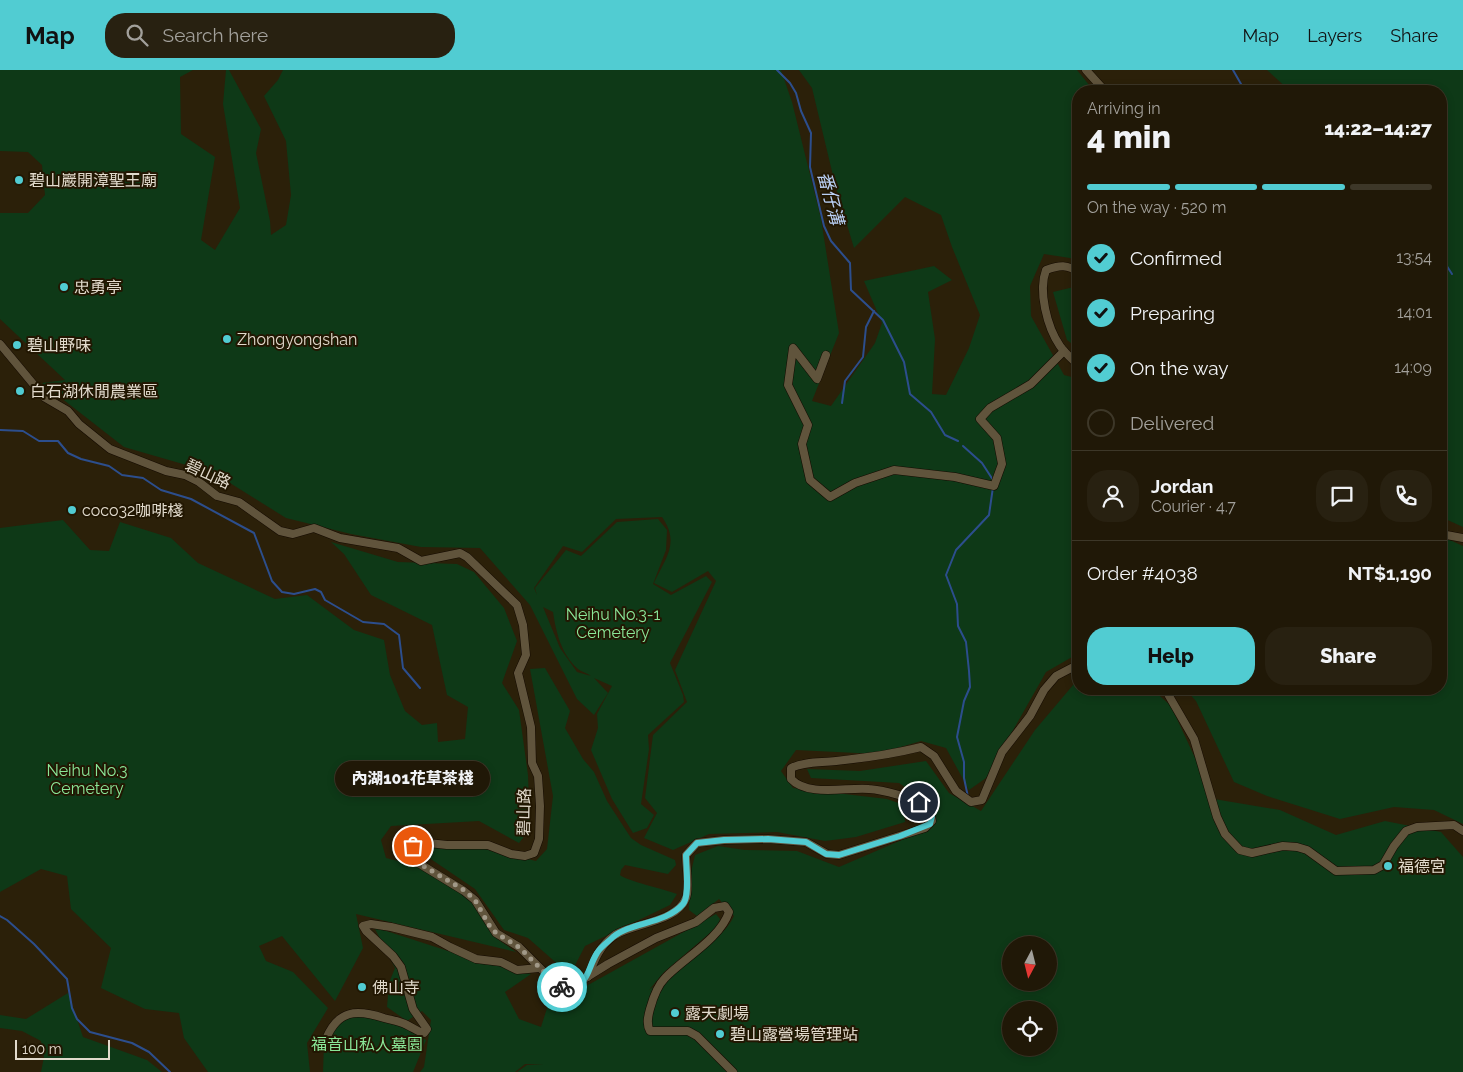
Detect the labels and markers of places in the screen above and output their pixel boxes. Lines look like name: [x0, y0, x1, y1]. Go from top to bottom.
place label: 碧山巖開漳聖王廟: [29, 171, 157, 190]
marker: 碧山巖開漳聖王廟: [13, 174, 25, 186]
place label: 忠勇亭: [74, 278, 122, 297]
marker: 忠勇亭: [58, 281, 70, 293]
place label: Zhongyongshan: [237, 330, 357, 349]
marker: Zhongyongshan: [221, 333, 233, 345]
place label: 碧山野味: [27, 336, 91, 355]
marker: 碧山野味: [11, 339, 23, 351]
place label: 白石湖休閒農業區: [30, 382, 158, 401]
marker: 白石湖休閒農業區: [14, 385, 26, 397]
place label: coco32咖啡棧: [82, 501, 183, 520]
marker: coco32咖啡棧: [66, 504, 78, 516]
callout: 內湖101花草茶棧: [336, 761, 490, 796]
pin: [898, 781, 940, 823]
pin: [392, 825, 434, 867]
place label: 福德宮: [1398, 857, 1446, 876]
marker: 福德宮: [1382, 860, 1394, 872]
place label: 佛山寺: [372, 978, 420, 997]
marker: 佛山寺: [356, 981, 368, 993]
place label: 露天劇場: [685, 1004, 749, 1023]
marker: 露天劇場: [669, 1007, 681, 1019]
place label: 碧山露營場管理站: [730, 1025, 858, 1044]
marker: 碧山露營場管理站: [714, 1028, 726, 1040]

